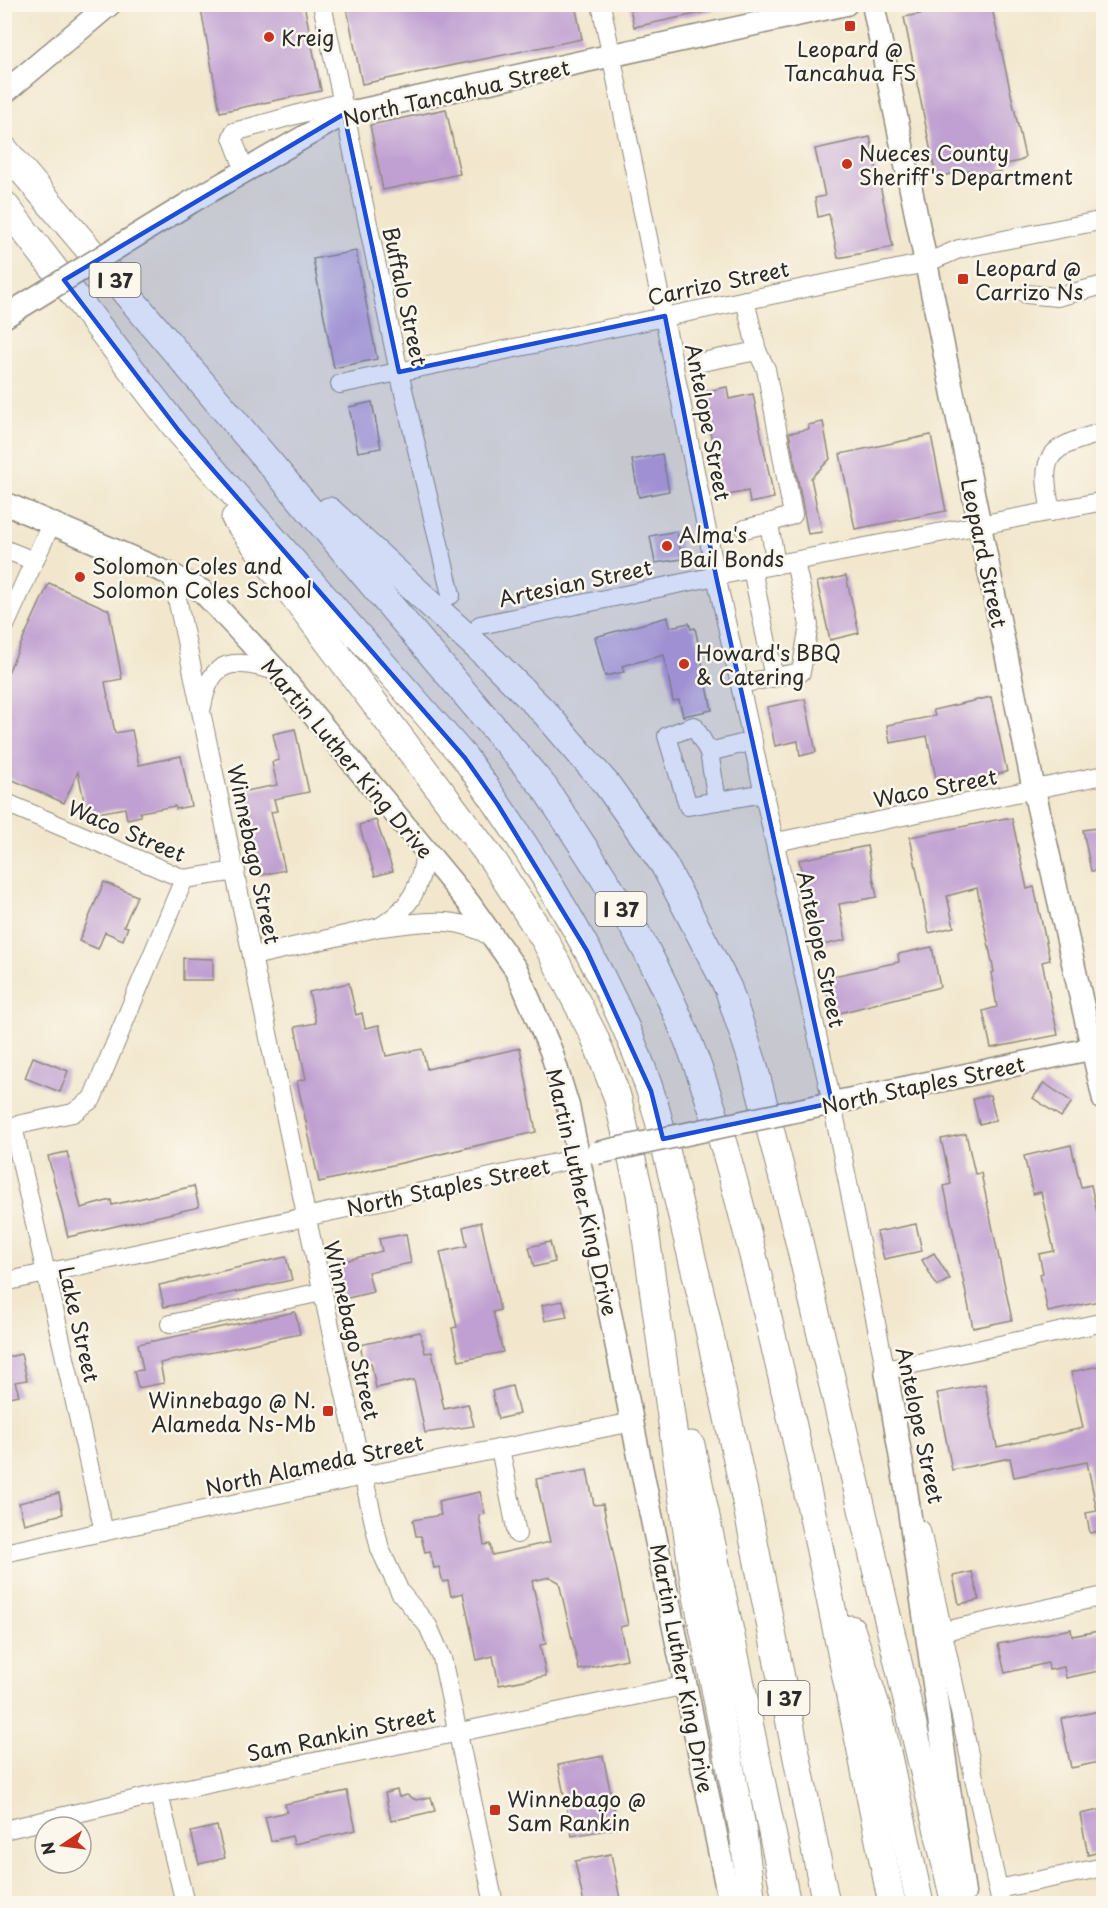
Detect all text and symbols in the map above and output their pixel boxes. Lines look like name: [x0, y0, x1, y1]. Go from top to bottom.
marker: Leopard @ Tancahua FS: [843, 19, 857, 33]
place label: Kreig: [281, 21, 334, 53]
marker: Kreig: [262, 30, 276, 44]
place label: Leopard @ Tancahua FS: [784, 32, 916, 88]
street label: North Tancahua Street: [339, 50, 573, 134]
place label: Nueces County Sheriff's Department: [859, 136, 1073, 192]
marker: Nueces County Sheriff's Department: [840, 157, 854, 171]
street label: Buffalo Street: [376, 223, 436, 369]
street label: Carrizo Street: [644, 251, 792, 313]
place label: Leopard @ Carrizo Ns: [975, 251, 1083, 307]
road number: I 37: [90, 263, 140, 297]
marker: Leopard @ Carrizo Ns: [956, 272, 970, 286]
street label: Antelope Street: [678, 341, 740, 503]
street label: Leopard Street: [954, 475, 1016, 631]
place label: Alma's Bail Bonds: [679, 518, 784, 574]
marker: Alma's Bail Bonds: [660, 539, 674, 553]
place label: Solomon Coles and Solomon Coles School: [92, 549, 312, 605]
street label: Artesian Street: [495, 550, 655, 614]
marker: Solomon Coles and Solomon Coles School: [73, 570, 87, 584]
place label: Howard's BBQ & Catering: [696, 636, 841, 692]
street label: Martin Luther King Drive: [254, 651, 442, 865]
marker: Howard's BBQ & Catering: [677, 657, 691, 671]
street label: Waco Street: [871, 759, 999, 815]
street label: Winnebago Street: [220, 761, 290, 947]
street label: Waco Street: [63, 791, 191, 869]
street label: Antelope Street: [790, 868, 854, 1030]
road number: I 37: [596, 892, 646, 926]
street label: North Staples Street: [818, 1047, 1028, 1121]
street label: Martin Luther King Drive: [539, 1065, 627, 1319]
street label: North Staples Street: [343, 1149, 553, 1223]
street label: Winnebago Street: [317, 1237, 389, 1423]
street label: Lake Street: [51, 1263, 109, 1385]
street label: Antelope Street: [889, 1344, 953, 1506]
place label: Winnebago @ N. Alameda Ns-Mb: [148, 1383, 316, 1439]
marker: Winnebago @ N. Alameda Ns-Mb: [321, 1404, 335, 1418]
street label: North Alameda Street: [202, 1425, 426, 1503]
street label: Martin Luther King Drive: [643, 1541, 723, 1795]
road number: I 37: [758, 1681, 810, 1715]
street label: Sam Rankin Street: [244, 1697, 438, 1769]
place label: Winnebago @ Sam Rankin: [507, 1782, 646, 1838]
marker: Winnebago @ Sam Rankin: [488, 1803, 502, 1817]
north arrow: [33, 1815, 93, 1875]
text: N: [34, 1840, 61, 1857]

